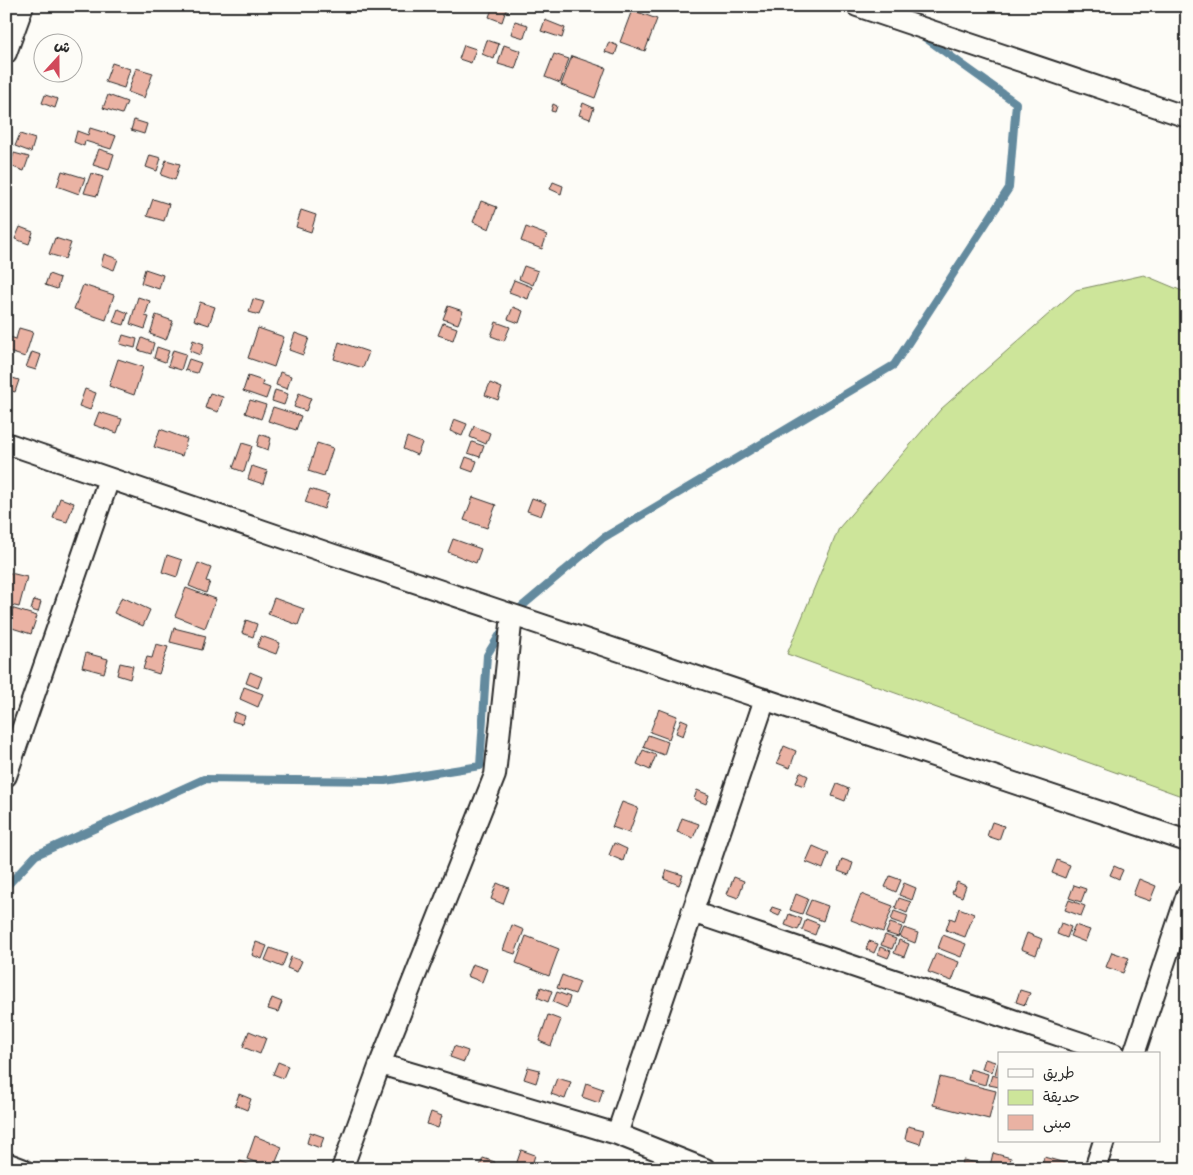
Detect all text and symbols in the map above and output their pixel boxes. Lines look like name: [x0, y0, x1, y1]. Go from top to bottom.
north arrow: [32, 32, 82, 82]
text: ش: [52, 33, 74, 58]
legend: [998, 1052, 1160, 1142]
text: طريق: [1043, 1060, 1075, 1083]
text: حديقة: [1043, 1084, 1080, 1107]
text: مبنى: [1043, 1110, 1071, 1133]

